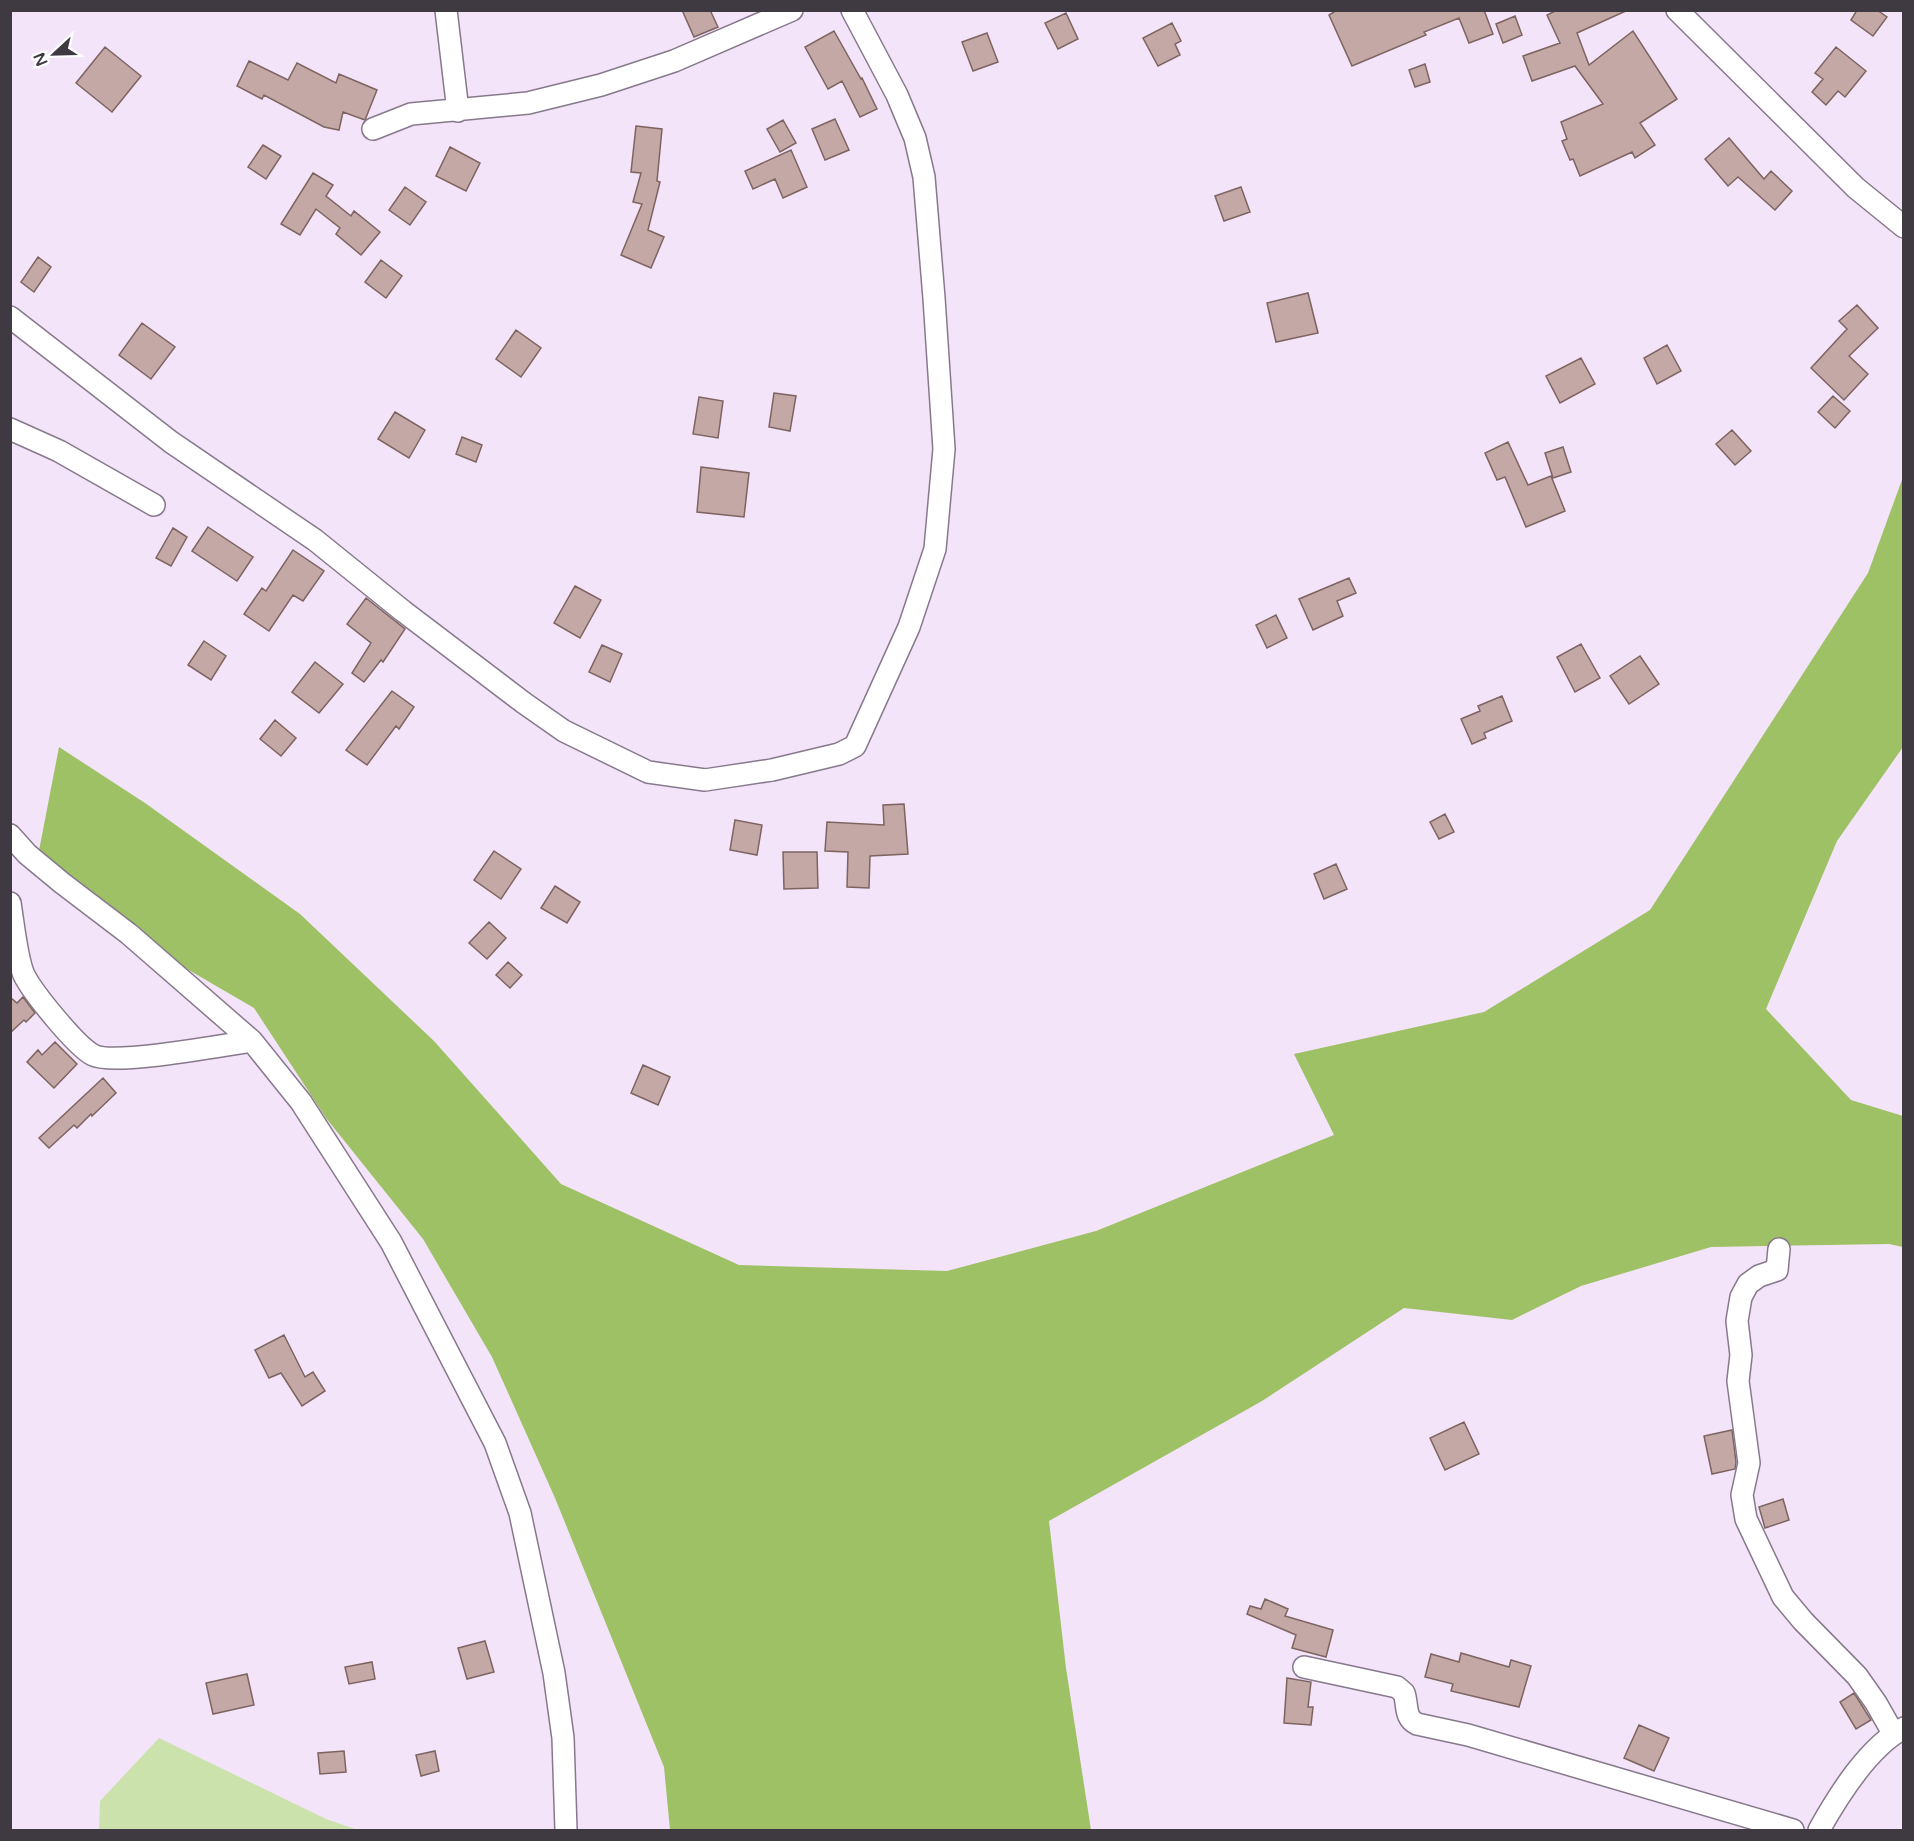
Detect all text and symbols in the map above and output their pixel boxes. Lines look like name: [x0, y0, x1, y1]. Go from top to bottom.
north arrow: [24, 24, 84, 84]
text: N: [29, 50, 53, 69]

